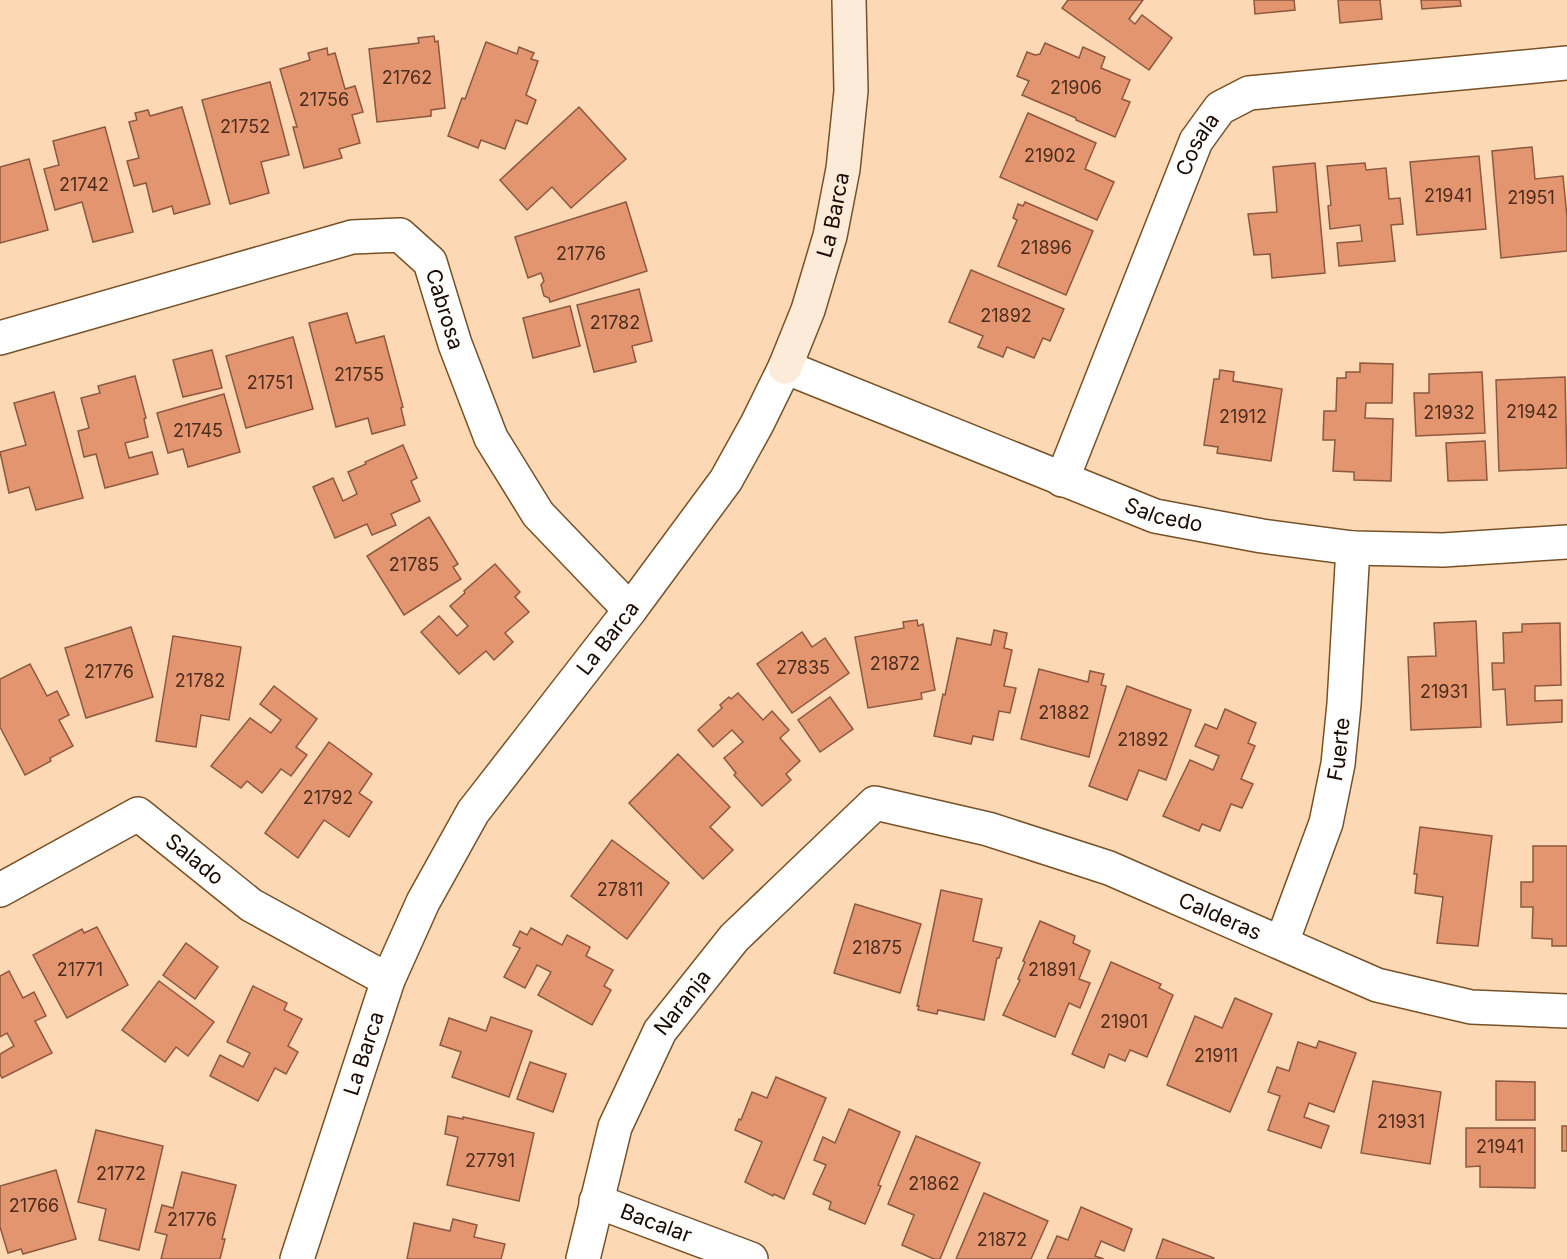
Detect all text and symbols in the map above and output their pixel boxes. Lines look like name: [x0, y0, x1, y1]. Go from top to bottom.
house number: 21762: [382, 67, 432, 88]
house number: 21906: [1050, 77, 1102, 98]
house number: 21756: [299, 89, 349, 110]
street label: Cosala: [1171, 108, 1224, 179]
house number: 21752: [220, 116, 270, 137]
house number: 21902: [1024, 145, 1076, 166]
street label: La Barca: [811, 170, 854, 261]
house number: 21742: [59, 174, 109, 195]
house number: 21941: [1424, 185, 1472, 206]
house number: 21951: [1507, 187, 1555, 208]
house number: 21896: [1020, 237, 1072, 258]
house number: 21776: [556, 243, 606, 264]
street label: Cabrosa: [421, 266, 469, 352]
house number: 21892: [980, 305, 1032, 326]
house number: 21782: [590, 312, 640, 333]
house number: 21755: [334, 364, 384, 385]
house number: 21751: [247, 372, 293, 393]
house number: 21942: [1506, 401, 1558, 422]
house number: 21932: [1423, 402, 1475, 423]
house number: 21912: [1219, 406, 1267, 427]
house number: 21745: [173, 420, 223, 441]
street label: Salcedo: [1121, 492, 1205, 537]
house number: 21785: [389, 554, 439, 575]
street label: La Barca: [571, 596, 644, 680]
house number: 21872: [870, 653, 920, 674]
house number: 27835: [776, 657, 830, 678]
house number: 21776: [84, 661, 134, 682]
house number: 21782: [175, 670, 225, 691]
house number: 21931: [1420, 681, 1468, 702]
house number: 21882: [1038, 702, 1090, 723]
street label: Fuerte: [1322, 716, 1355, 783]
house number: 21892: [1117, 729, 1169, 750]
house number: 21792: [303, 787, 353, 808]
street label: Salado: [161, 828, 229, 890]
house number: 27811: [597, 879, 643, 900]
street label: Calderas: [1175, 887, 1265, 945]
house number: 21875: [852, 937, 902, 958]
house number: 21771: [57, 959, 103, 980]
house number: 21891: [1028, 959, 1076, 980]
street label: Naranja: [648, 965, 716, 1040]
street label: La Barca: [338, 1008, 389, 1099]
house number: 21901: [1100, 1011, 1148, 1032]
house number: 21911: [1194, 1045, 1238, 1066]
house number: 21931: [1377, 1111, 1425, 1132]
house number: 21941: [1476, 1136, 1524, 1157]
house number: 27791: [465, 1150, 515, 1171]
house number: 21772: [96, 1163, 146, 1184]
house number: 21862: [908, 1173, 960, 1194]
house number: 21766: [9, 1195, 59, 1216]
street label: Bacalar: [617, 1198, 695, 1248]
house number: 21776: [167, 1209, 217, 1230]
house number: 21872: [977, 1229, 1027, 1250]

